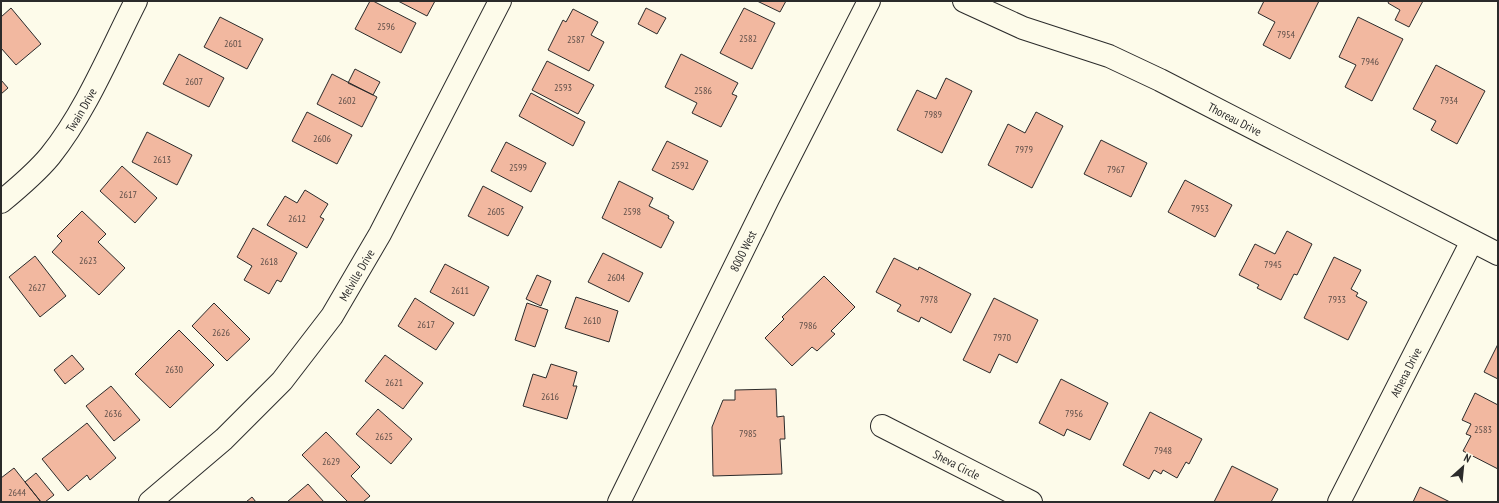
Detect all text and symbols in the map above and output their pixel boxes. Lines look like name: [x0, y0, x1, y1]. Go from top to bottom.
house number: 2596: [377, 20, 396, 33]
house number: 7954: [1277, 28, 1296, 41]
house number: 2582: [739, 32, 757, 45]
house number: 2587: [567, 33, 585, 46]
house number: 2601: [224, 37, 242, 50]
house number: 7946: [1361, 55, 1380, 68]
house number: 2607: [185, 75, 203, 88]
house number: 2593: [554, 81, 572, 94]
house number: 2586: [694, 84, 713, 97]
street label: Twain Drive: [62, 85, 99, 134]
house number: 2602: [338, 94, 356, 107]
house number: 7934: [1440, 94, 1459, 107]
street label: Thoreau Drive: [1206, 99, 1264, 139]
house number: 7989: [924, 108, 942, 121]
house number: 2606: [313, 132, 332, 145]
house number: 7979: [1015, 143, 1033, 156]
house number: 2613: [153, 153, 171, 166]
house number: 2592: [671, 159, 689, 172]
house number: 2599: [509, 161, 527, 174]
house number: 7967: [1107, 163, 1125, 176]
house number: 2617: [119, 188, 137, 201]
house number: 7953: [1191, 202, 1209, 215]
house number: 2605: [487, 205, 505, 218]
house number: 2598: [623, 205, 641, 218]
house number: 2612: [288, 212, 306, 225]
street label: 8000 West: [726, 227, 759, 274]
street label: Melville Drive: [335, 246, 377, 303]
house number: 2623: [79, 254, 97, 267]
house number: 2618: [260, 255, 278, 268]
house number: 7945: [1264, 258, 1282, 271]
house number: 2604: [607, 271, 626, 284]
house number: 2627: [28, 281, 46, 294]
house number: 2611: [451, 284, 469, 297]
house number: 7978: [920, 293, 938, 306]
house number: 7933: [1328, 293, 1346, 306]
house number: 2610: [583, 314, 602, 327]
house number: 2617: [417, 318, 435, 331]
house number: 7986: [799, 319, 818, 332]
house number: 2626: [212, 326, 231, 339]
house number: 7970: [993, 331, 1012, 344]
street label: Athena Drive: [1386, 345, 1424, 399]
house number: 2630: [165, 363, 184, 376]
house number: 2621: [385, 376, 403, 389]
house number: 2616: [541, 390, 560, 403]
house number: 2636: [104, 407, 123, 420]
house number: 7956: [1065, 407, 1084, 420]
house number: 2583: [1474, 423, 1492, 436]
house number: 7985: [739, 427, 757, 440]
house number: 2625: [375, 430, 393, 443]
house number: 7948: [1154, 444, 1172, 457]
street label: Sheva Circle: [931, 446, 983, 482]
north arrow: [1443, 447, 1483, 487]
text: N: [1462, 451, 1473, 466]
house number: 2629: [322, 455, 340, 468]
house number: 2644: [8, 486, 27, 499]

